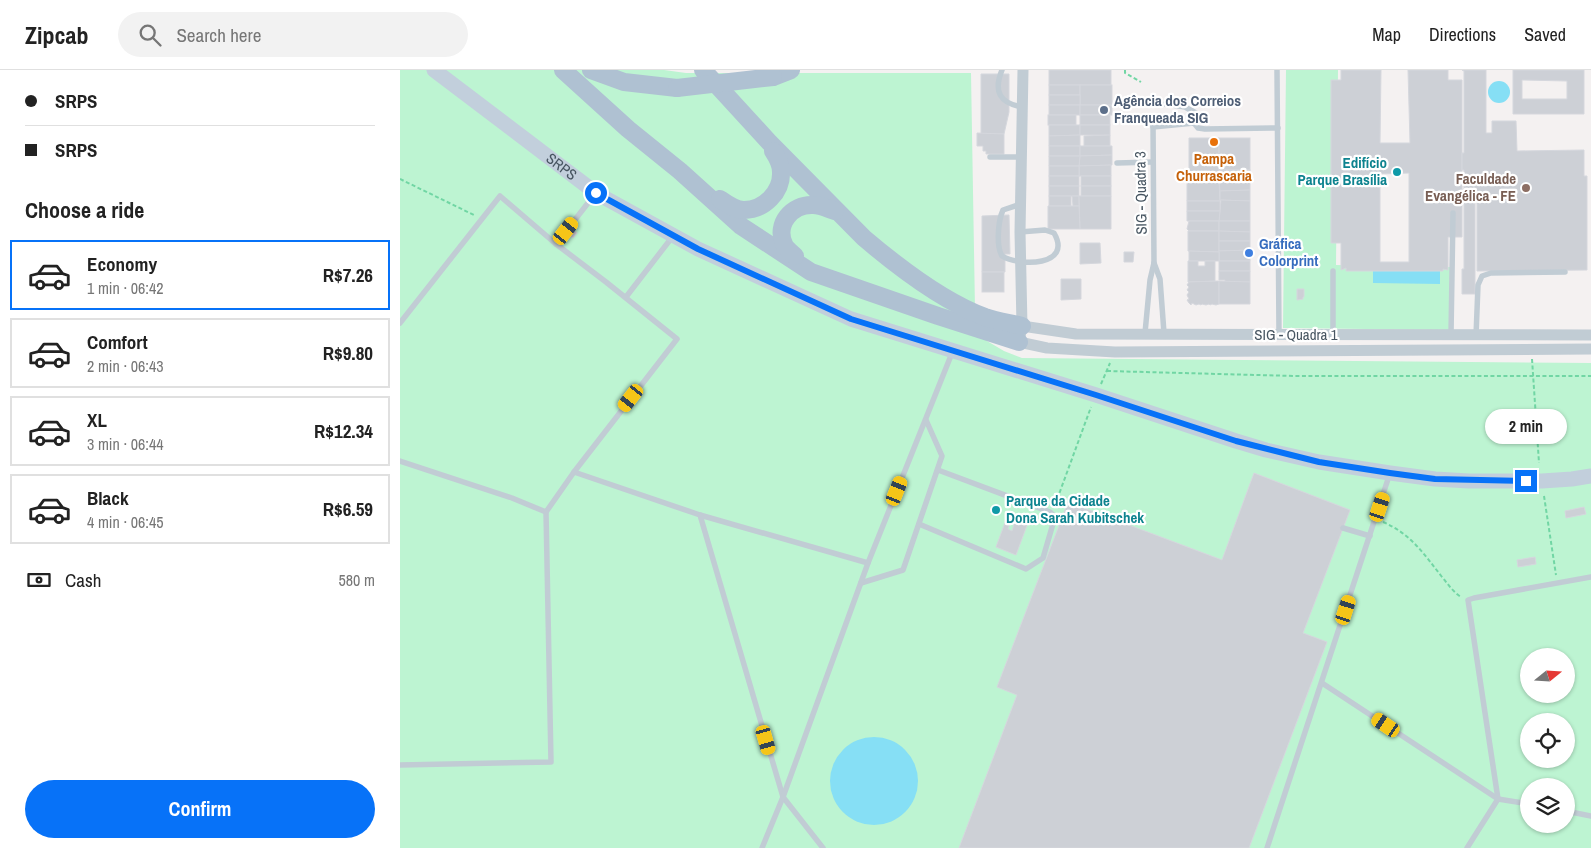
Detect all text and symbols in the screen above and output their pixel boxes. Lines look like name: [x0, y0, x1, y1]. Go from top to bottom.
search box: [118, 12, 468, 57]
text: Zipcab: [25, 19, 88, 51]
icon: search: [136, 21, 164, 49]
text: Search here: [176, 22, 261, 48]
text: Map: [1372, 22, 1401, 47]
text: Directions: [1429, 22, 1496, 47]
text: Saved: [1524, 22, 1566, 47]
text: SRPS: [55, 88, 97, 114]
place label: Agência dos Correios Franqueada SIG: [1114, 90, 1241, 128]
marker: Agência dos Correios Franqueada SIG: [1098, 104, 1110, 116]
marker: Pampa Churrascaria: [1208, 136, 1220, 148]
text: SRPS: [55, 137, 97, 163]
street label: SRPS: [542, 148, 581, 185]
place label: Pampa Churrascaria: [1176, 148, 1252, 186]
street label: SIG - Quadra 3: [1129, 151, 1152, 235]
place label: Edifício Parque Brasília: [1297, 152, 1387, 190]
marker: Edifício Parque Brasília: [1391, 166, 1403, 178]
place label: Faculdade Evangélica - FE: [1425, 168, 1516, 206]
route start: [585, 182, 607, 204]
marker: Faculdade Evangélica - FE: [1520, 182, 1532, 194]
text: Choose a ride: [25, 195, 144, 225]
car: [550, 215, 581, 247]
place label: Gráfica Colorprint: [1259, 233, 1318, 271]
marker: Gráfica Colorprint: [1243, 247, 1255, 259]
text: Economy: [87, 251, 157, 277]
icon: car: [27, 253, 72, 298]
text: R$7.26: [323, 262, 373, 288]
text: 1 min · 06:42: [87, 277, 164, 299]
street label: SIG - Quadra 1: [1254, 324, 1338, 345]
text: Comfort: [87, 329, 148, 355]
icon: car: [27, 331, 72, 376]
text: R$9.80: [323, 340, 373, 366]
text: 2 min · 06:43: [87, 355, 164, 377]
car: [615, 382, 646, 414]
text: XL: [87, 407, 107, 433]
callout: 2 min: [1485, 408, 1567, 444]
icon: car: [27, 409, 72, 454]
text: 2 min: [1509, 415, 1543, 437]
text: R$12.34: [314, 418, 373, 444]
text: 3 min · 06:44: [87, 433, 164, 455]
route end: [1515, 470, 1537, 492]
car: [884, 474, 909, 508]
text: Black: [87, 485, 129, 511]
icon: car: [27, 487, 72, 532]
place label: Parque da Cidade Dona Sarah Kubitschek: [1006, 490, 1144, 528]
car: [1368, 490, 1391, 524]
text: R$6.59: [323, 496, 373, 522]
marker: Parque da Cidade Dona Sarah Kubitschek: [990, 504, 1002, 516]
text: 4 min · 06:45: [87, 511, 164, 533]
icon: cash: [25, 566, 53, 594]
text: Cash: [65, 567, 101, 593]
text: 580 m: [339, 569, 375, 591]
car: [1334, 593, 1357, 627]
north arrow: [1520, 648, 1575, 702]
map controls: [1520, 648, 1575, 833]
car: [1369, 710, 1402, 740]
button: locate: [1520, 713, 1575, 768]
car: [754, 724, 777, 756]
button: layers: [1520, 778, 1575, 833]
button: Confirm: [25, 780, 375, 838]

